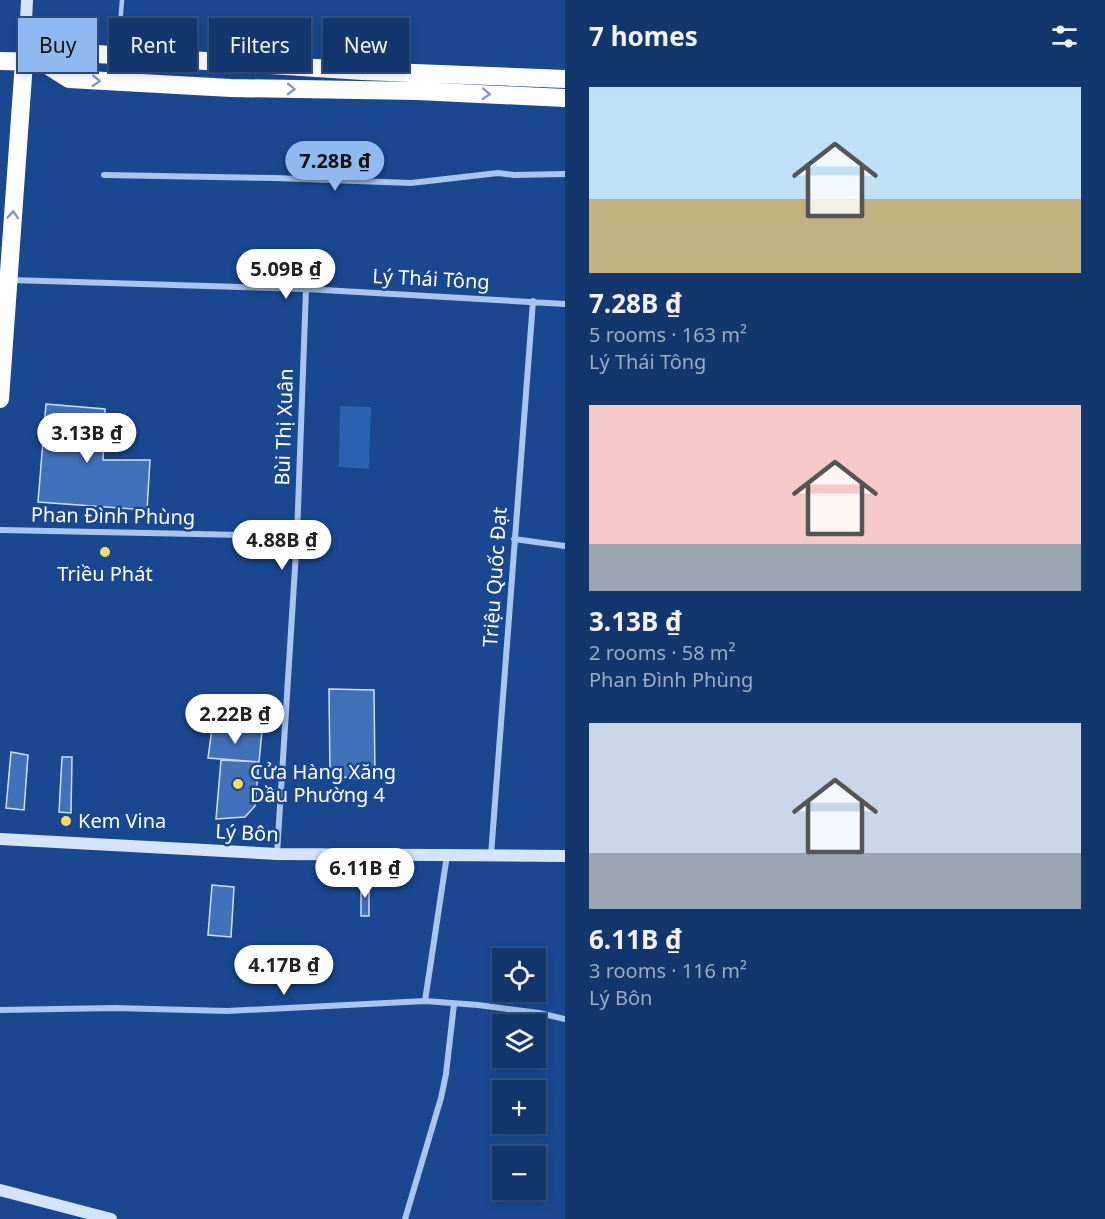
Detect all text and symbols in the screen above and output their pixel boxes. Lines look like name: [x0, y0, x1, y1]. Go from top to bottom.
chip: Buy: [18, 18, 97, 72]
chip: Rent: [109, 18, 197, 72]
chip: Filters: [209, 18, 311, 72]
chip: New: [323, 18, 409, 72]
text: 7 homes: [589, 18, 698, 54]
icon: filters: [1048, 20, 1081, 53]
one-way arrow: [92, 74, 101, 87]
one-way arrow: [286, 83, 295, 96]
one-way arrow: [481, 88, 490, 101]
icon: home: [781, 126, 889, 234]
pin: 7.28B ₫: [280, 141, 390, 192]
text: 7.28B ₫: [299, 147, 371, 174]
one-way arrow: [6, 210, 19, 219]
pin: 5.09B ₫: [231, 249, 341, 300]
text: 5.09B ₫: [250, 255, 322, 282]
street label: Lý Thái Tông: [372, 262, 490, 295]
text: 7.28B ₫: [589, 285, 682, 321]
text: 5 rooms · 163 m²: [589, 321, 747, 348]
text: Lý Thái Tông: [589, 348, 706, 375]
street label: Bùi Thị Xuân: [268, 368, 299, 486]
pin: 3.13B ₫: [32, 413, 142, 464]
text: 3.13B ₫: [51, 419, 123, 446]
icon: home: [781, 444, 889, 552]
street label: Phan Đình Phùng: [31, 501, 195, 530]
street label: Triệu Quốc Đạt: [476, 506, 513, 648]
pin: 4.88B ₫: [227, 520, 337, 571]
text: 4.88B ₫: [246, 526, 318, 553]
marker: Triều Phát: [98, 545, 112, 559]
place label: Triều Phát: [57, 560, 153, 587]
text: 3.13B ₫: [589, 603, 682, 639]
text: 2 rooms · 58 m²: [589, 639, 736, 666]
text: Phan Đình Phùng: [589, 666, 753, 693]
pin: 2.22B ₫: [180, 694, 290, 745]
text: 2.22B ₫: [199, 700, 271, 727]
place label: Cửa Hàng Xăng Dầu Phường 4: [250, 758, 396, 808]
icon: home: [781, 762, 889, 870]
marker: Cửa Hàng Xăng Dầu Phường 4: [231, 777, 245, 791]
place label: Kem Vina: [78, 807, 166, 834]
marker: Kem Vina: [59, 814, 73, 828]
street label: Lý Bôn: [215, 817, 279, 848]
pin: 6.11B ₫: [310, 848, 420, 899]
text: 6.11B ₫: [329, 854, 401, 881]
text: 6.11B ₫: [589, 921, 682, 957]
pin: 4.17B ₫: [229, 945, 339, 996]
map controls: [492, 948, 546, 1200]
button: locate: [492, 948, 546, 1002]
text: 4.17B ₫: [248, 951, 320, 978]
text: 3 rooms · 116 m²: [589, 957, 747, 984]
text: Lý Bôn: [589, 984, 652, 1011]
button: layers: [492, 1014, 546, 1068]
button: +: [492, 1080, 546, 1134]
button: −: [492, 1146, 546, 1200]

